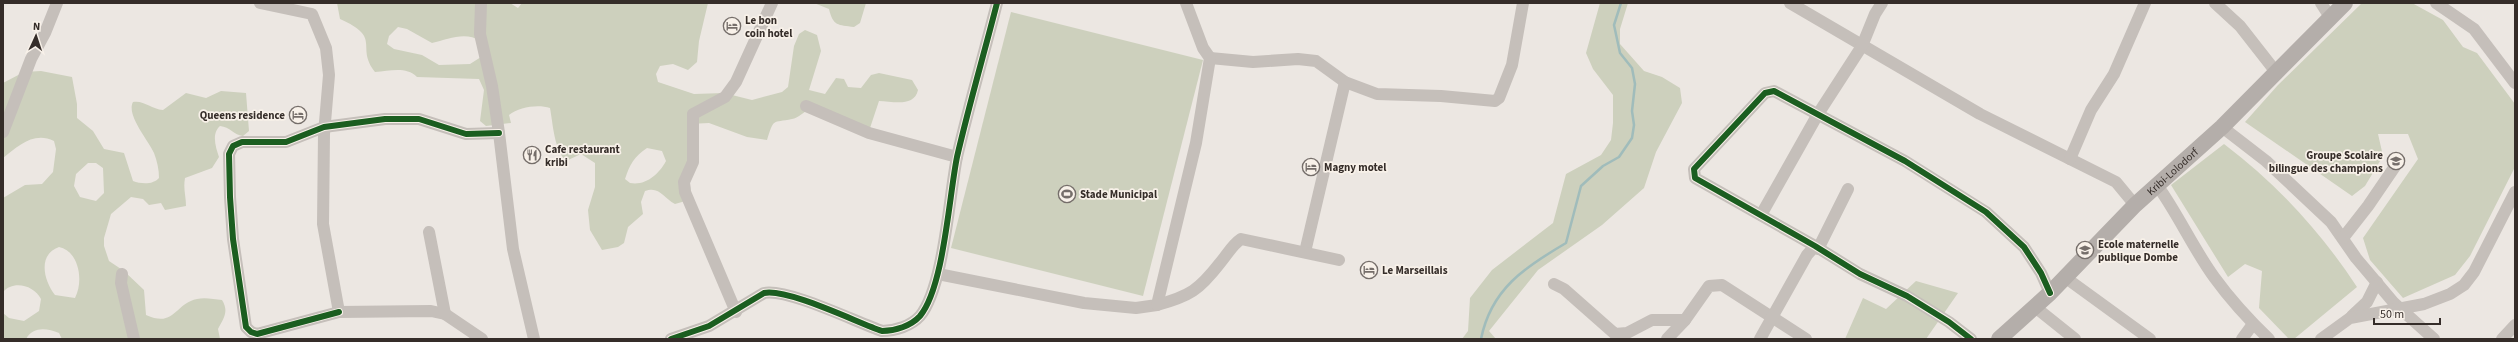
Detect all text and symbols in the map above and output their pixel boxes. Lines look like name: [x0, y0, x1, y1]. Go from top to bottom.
place label: Le bon coin hotel: [745, 13, 793, 41]
north arrow: [16, 16, 56, 56]
hotel icon: Le bon coin hotel: [722, 16, 742, 36]
text: N: [32, 19, 41, 34]
hotel icon: Queens residence: [288, 105, 308, 125]
place label: Queens residence: [200, 108, 285, 123]
place label: Cafe restaurant kribi: [545, 142, 621, 170]
street label: Kribi-Lolodorf: [2143, 144, 2202, 199]
restaurant icon: Cafe restaurant kribi: [522, 145, 542, 165]
place label: Groupe Scolaire bilingue des champions: [2269, 148, 2383, 176]
school or university icon: Groupe Scolaire bilingue des champions: [2386, 151, 2406, 171]
hotel icon: Magny motel: [1301, 157, 1321, 177]
place label: Magny motel: [1324, 160, 1387, 175]
sports icon: Stade Municipal: [1057, 184, 1077, 204]
place label: Stade Municipal: [1080, 187, 1158, 202]
place label: Ecole maternelle publique Dombe: [2098, 237, 2179, 265]
school or university icon: Ecole maternelle publique Dombe: [2075, 240, 2095, 260]
hotel icon: Le Marseillais: [1359, 260, 1379, 280]
place label: Le Marseillais: [1382, 263, 1448, 278]
scale bar: [2374, 300, 2440, 326]
text: 50 m: [2380, 306, 2404, 323]

